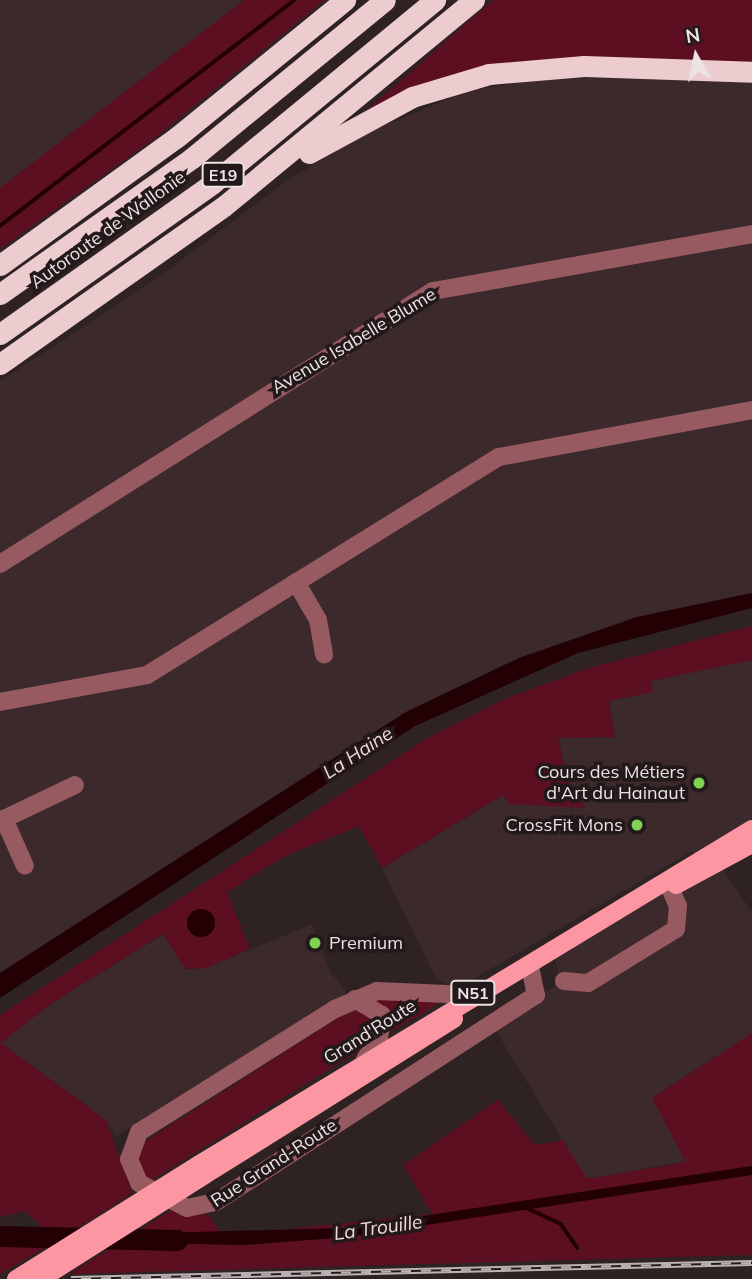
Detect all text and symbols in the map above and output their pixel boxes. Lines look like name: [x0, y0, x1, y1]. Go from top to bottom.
north arrow: [661, 21, 731, 91]
text: N: [684, 22, 702, 48]
road number: E19: [200, 162, 246, 188]
street label: Autoroute de Wallonie: [26, 166, 190, 294]
street label: Avenue Isabelle Blume: [268, 283, 440, 399]
water label: La Haine: [319, 722, 397, 784]
place label: Cours des Métiers d'Art du Hainaut: [537, 762, 685, 804]
marker: Cours des Métiers d'Art du Hainaut: [691, 775, 707, 791]
place label: CrossFit Mons: [506, 814, 623, 836]
marker: CrossFit Mons: [629, 817, 645, 833]
place label: Premium: [329, 932, 403, 954]
marker: Premium: [307, 935, 323, 951]
road number: N51: [450, 981, 496, 1006]
street label: Grand'Route: [320, 995, 420, 1069]
street label: Rue Grand-Route: [207, 1114, 341, 1212]
water label: La Trouille: [332, 1211, 424, 1245]

